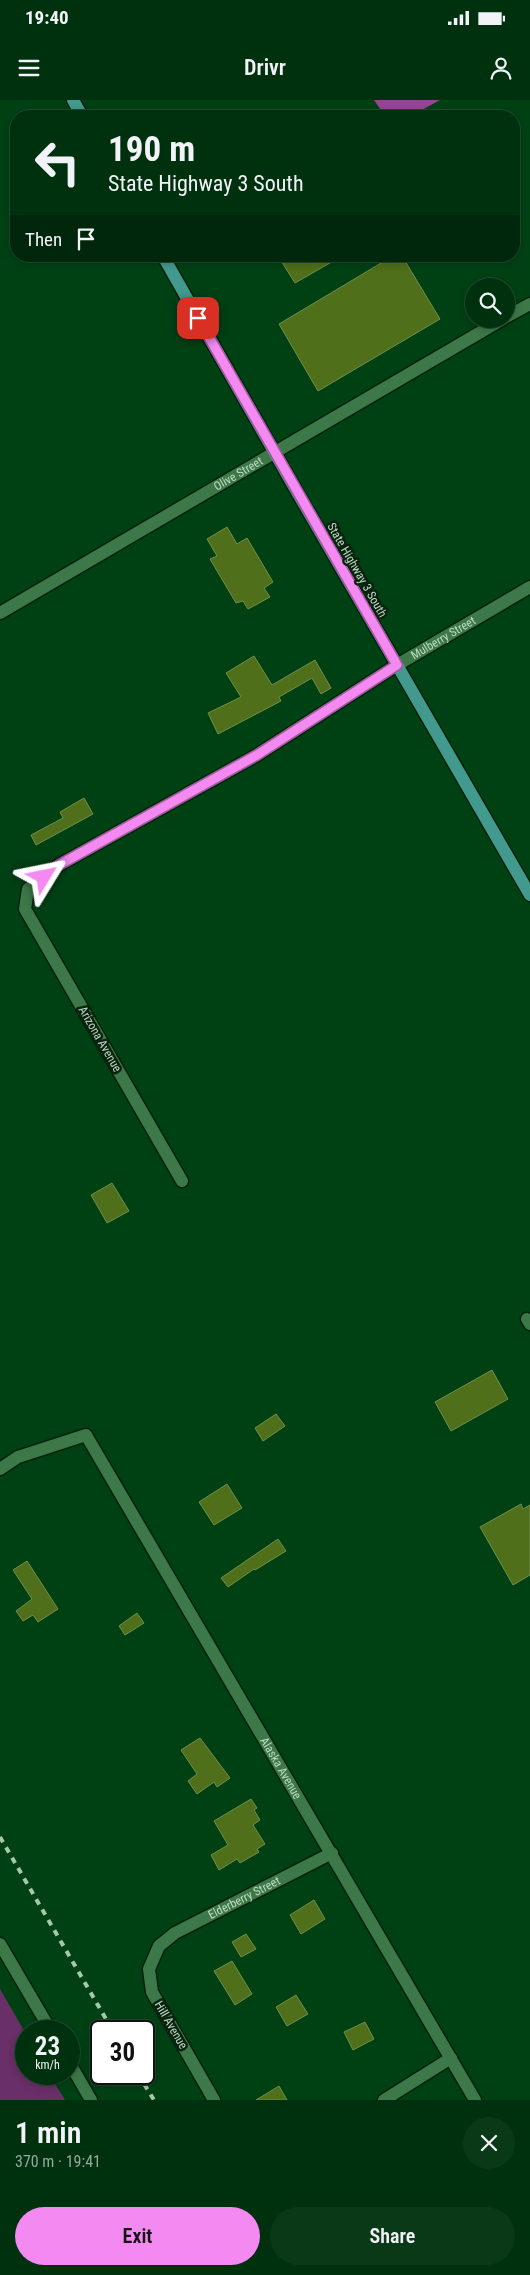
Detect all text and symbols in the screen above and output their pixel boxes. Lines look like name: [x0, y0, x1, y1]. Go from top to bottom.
text: 19:40: [25, 6, 69, 29]
icon: menu: [15, 54, 43, 82]
icon: person: [487, 54, 515, 82]
text: Drivr: [244, 55, 286, 80]
text: 190 m: [108, 129, 195, 170]
icon: left: [25, 130, 90, 195]
text: State Highway 3 South: [108, 171, 304, 196]
icon: arrive: [72, 225, 100, 253]
text: Then: [25, 228, 62, 251]
map controls: [465, 278, 515, 328]
button: search: [465, 278, 515, 328]
pin: [177, 297, 219, 339]
icon: arrive: [184, 304, 212, 332]
street label: Olive Street: [211, 454, 266, 493]
street label: State Highway 3 South: [324, 520, 390, 620]
street label: Mulberry Street: [408, 613, 478, 662]
position arrow: [17, 850, 69, 902]
street label: Arizona Avenue: [76, 1004, 125, 1075]
street label: Alaska Avenue: [257, 1735, 305, 1802]
street label: Elderberry Street: [206, 1873, 283, 1922]
street label: Hill Avenue: [152, 1999, 190, 2052]
speed limit sign: 30: [90, 2020, 155, 2085]
text: 23: [35, 2032, 60, 2061]
text: km/h: [35, 2058, 60, 2072]
text: 1 min: [15, 2115, 81, 2150]
button: close: [463, 2117, 515, 2169]
text: 370 m · 19:41: [15, 2152, 101, 2171]
button: Exit: [15, 2207, 260, 2265]
button: Share: [270, 2207, 515, 2265]

